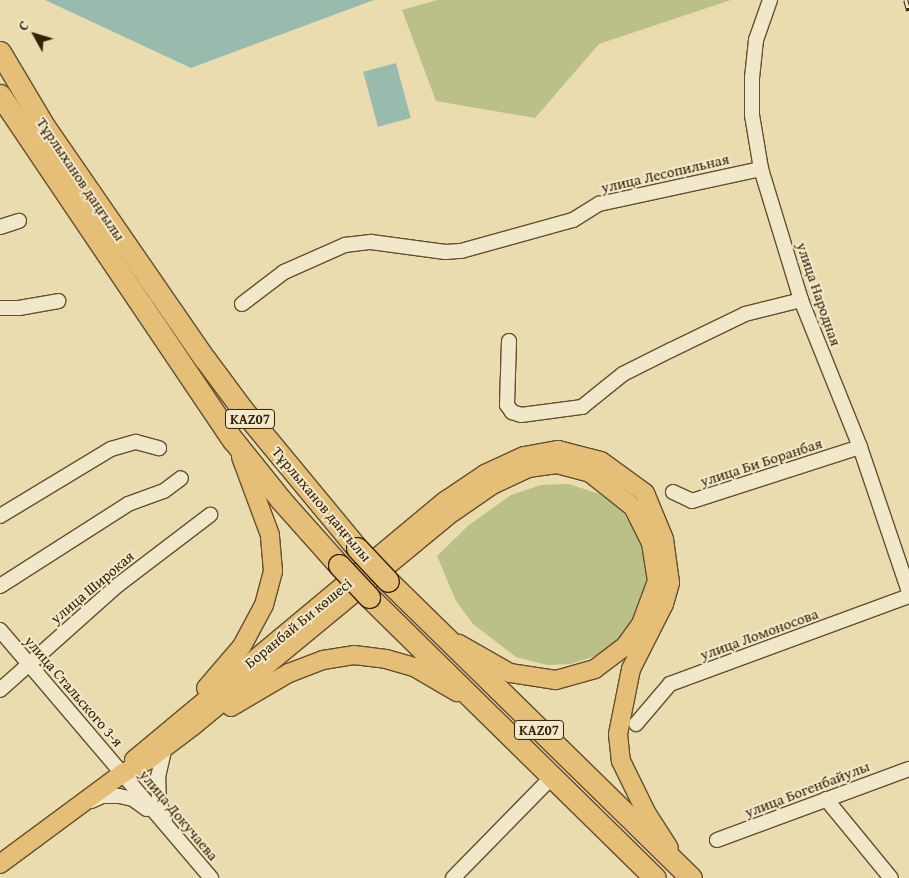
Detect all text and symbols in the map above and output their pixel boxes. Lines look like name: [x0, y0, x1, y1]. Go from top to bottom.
north arrow: [10, 10, 60, 60]
text: С: [13, 16, 34, 35]
street label: Тұрлыханов даңғылы: [33, 114, 129, 244]
street label: улица Лесопильная: [599, 150, 731, 196]
street label: улица Народная: [793, 240, 845, 348]
road number: KAZ07: [224, 408, 276, 430]
street label: улица Би Боранбая: [698, 434, 824, 490]
street label: Тұрлыханов даңғылы: [269, 443, 375, 565]
street label: улица Широкая: [47, 547, 137, 627]
street label: Боранбай Би көшесі: [241, 574, 355, 672]
street label: улица Ломоносова: [697, 604, 821, 664]
street label: улица Стальского 3-я: [21, 632, 127, 750]
road number: KAZ07: [513, 718, 565, 742]
street label: улица Богенбайулы: [742, 757, 872, 821]
street label: улица Докучаева: [136, 766, 222, 864]

